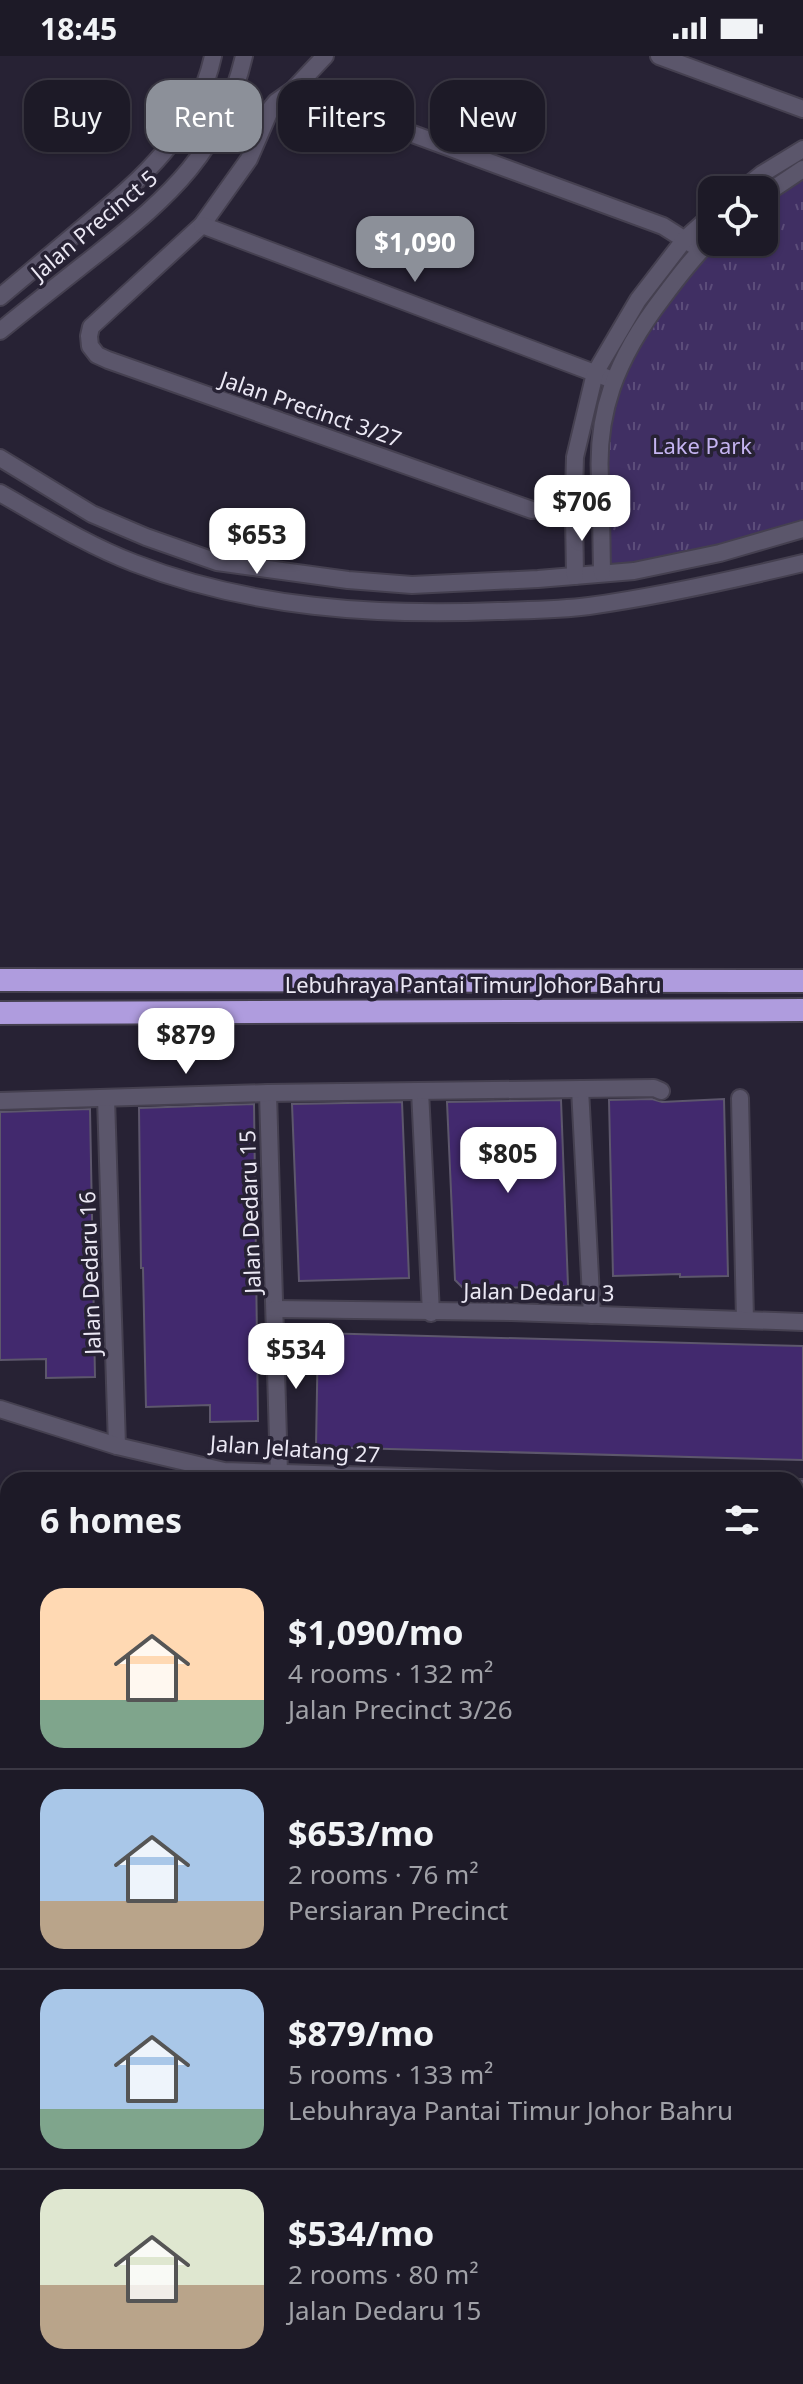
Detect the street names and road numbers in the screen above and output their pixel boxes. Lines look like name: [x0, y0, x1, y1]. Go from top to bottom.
street label: Jalan Precinct 5: [22, 162, 163, 287]
street label: Jalan Precinct 3/27: [215, 362, 406, 453]
street label: Lebuhraya Pantai Timur Johor Bahru: [285, 969, 661, 999]
street label: Jalan Dedaru 15: [231, 1130, 267, 1296]
street label: Jalan Dedaru 16: [71, 1191, 107, 1357]
street label: Jalan Dedaru 3: [461, 1275, 615, 1307]
street label: Jalan Jelatang 27: [207, 1427, 381, 1469]

